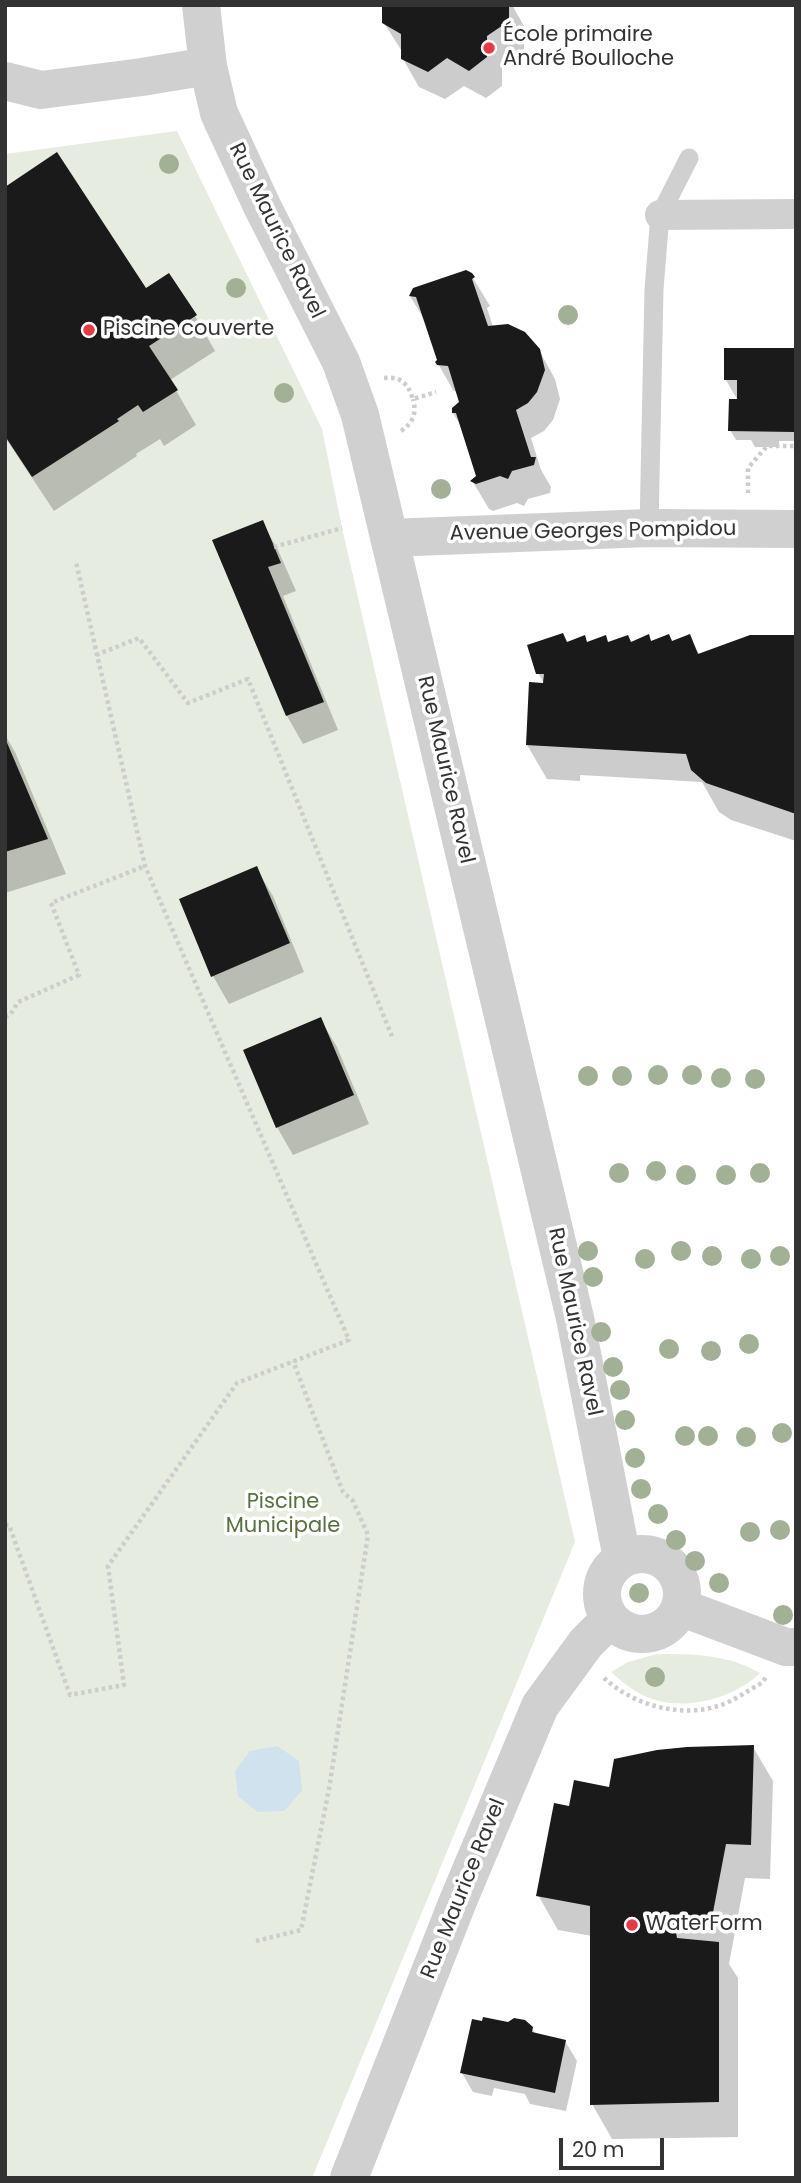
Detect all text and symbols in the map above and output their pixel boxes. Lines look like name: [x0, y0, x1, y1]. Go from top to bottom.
place label: École primaire André Boulloche: [503, 23, 674, 73]
marker: École primaire André Boulloche: [481, 40, 497, 56]
street label: Rue Maurice Ravel: [223, 139, 329, 323]
place label: Piscine couverte: [103, 317, 274, 343]
marker: Piscine couverte: [81, 322, 97, 338]
street label: Avenue Georges Pompidou: [450, 517, 736, 547]
street label: Rue Maurice Ravel: [411, 674, 479, 866]
street label: Rue Maurice Ravel: [542, 1226, 606, 1418]
park label: Piscine Municipale: [226, 1490, 340, 1540]
street label: Rue Maurice Ravel: [416, 1795, 512, 1983]
place label: WaterForm: [646, 1912, 763, 1938]
marker: WaterForm: [624, 1917, 640, 1933]
scale bar: [563, 2124, 668, 2168]
text: 20 m: [572, 2135, 625, 2164]

